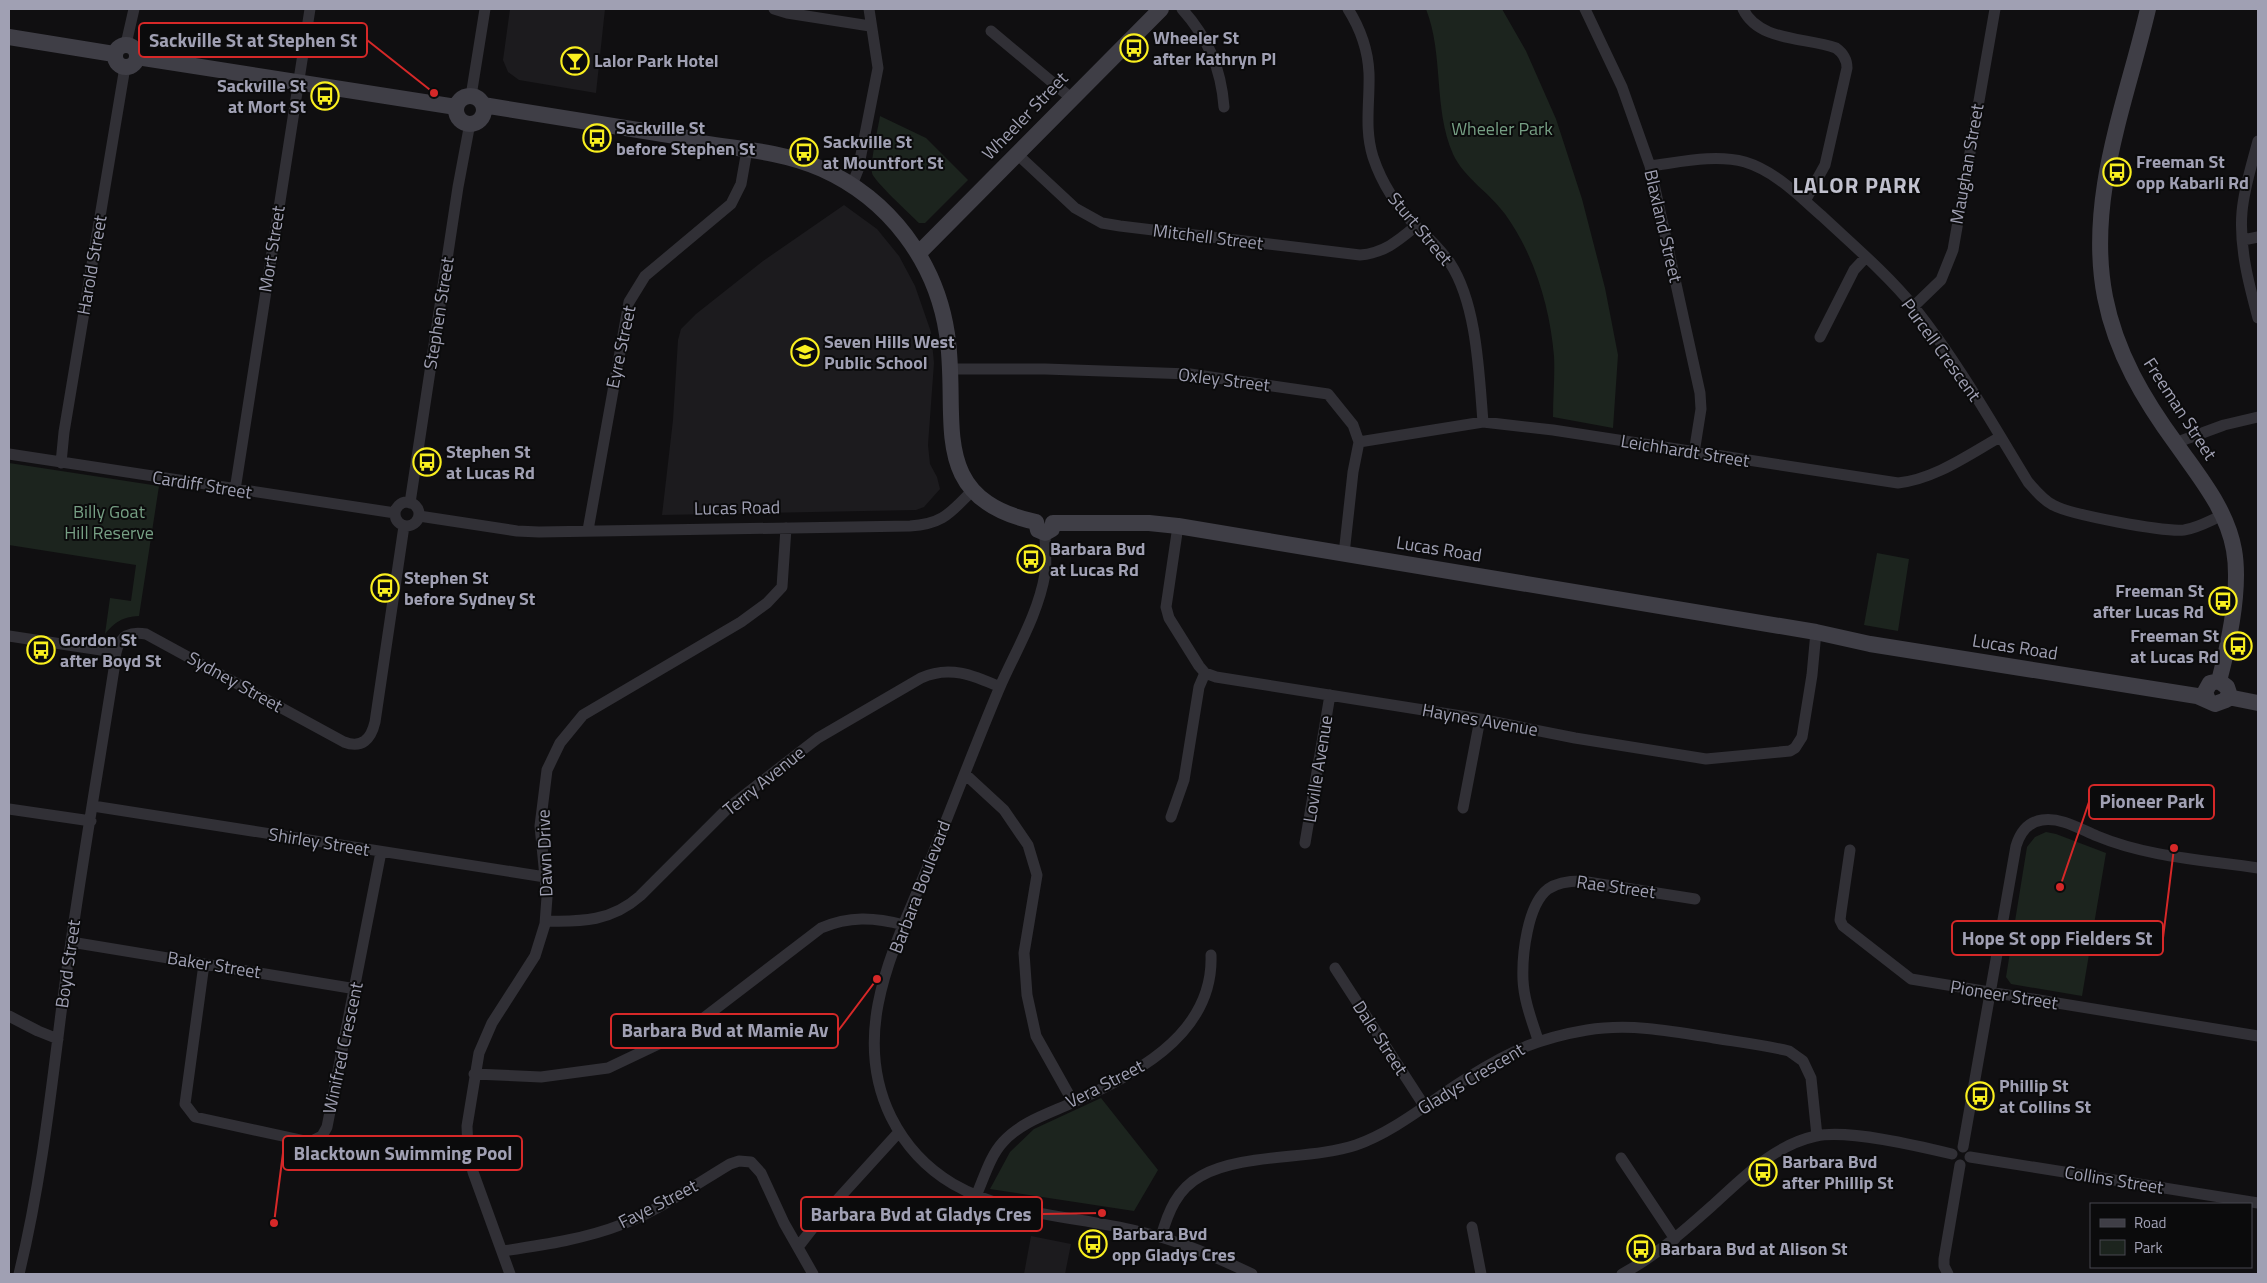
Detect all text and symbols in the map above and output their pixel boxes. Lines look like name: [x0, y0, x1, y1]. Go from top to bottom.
callout: Sackville St at Stephen St: [139, 23, 367, 57]
place label: Wheeler St after Kathryn Pl: [1153, 24, 1276, 72]
text: Sackville St at Stephen St: [149, 25, 357, 54]
bus stop icon: Wheeler St after Kathryn Pl: [1119, 33, 1149, 63]
bar icon: Lalor Park Hotel: [560, 46, 590, 76]
place label: Lalor Park Hotel: [594, 47, 719, 74]
street label: Wheeler Street: [975, 65, 1074, 166]
place label: Sackville St at Mort St: [217, 72, 306, 120]
bus stop icon: Sackville St at Mort St: [310, 81, 340, 111]
street label: Maughan Street: [1943, 101, 1990, 226]
place label: Sackville St before Stephen St: [616, 114, 756, 162]
park label: Wheeler Park: [1451, 115, 1553, 142]
bus stop icon: Sackville St before Stephen St: [582, 123, 612, 153]
place label: Sackville St at Mountfort St: [823, 128, 944, 176]
bus stop icon: Sackville St at Mountfort St: [789, 137, 819, 167]
place label: Freeman St opp Kabarli Rd: [2136, 148, 2249, 196]
bus stop icon: Freeman St opp Kabarli Rd: [2102, 157, 2132, 187]
street label: Blaxland Street: [1637, 167, 1690, 286]
district label: LALOR PARK: [1792, 168, 1922, 202]
street label: Sturt Street: [1382, 186, 1460, 272]
street label: Mort Street: [251, 203, 292, 294]
street label: Harold Street: [69, 212, 114, 317]
street label: Mitchell Street: [1151, 216, 1265, 257]
street label: Stephen Street: [416, 254, 461, 371]
street label: Purcell Crescent: [1895, 293, 1988, 407]
street label: Eyre Street: [599, 302, 643, 391]
place label: Seven Hills West Public School: [824, 328, 955, 376]
school or university icon: Seven Hills West Public School: [790, 337, 820, 367]
street label: Freeman Street: [2137, 352, 2224, 466]
street label: Oxley Street: [1177, 360, 1272, 399]
street label: Leichhardt Street: [1619, 427, 1752, 474]
place label: Stephen St at Lucas Rd: [446, 438, 535, 486]
bus stop icon: Stephen St at Lucas Rd: [412, 447, 442, 477]
street label: Cardiff Street: [150, 463, 255, 506]
street label: Lucas Road: [694, 493, 780, 522]
park label: Billy Goat Hill Reserve: [64, 498, 154, 546]
street label: Lucas Road: [1394, 528, 1484, 569]
place label: Barbara Bvd at Lucas Rd: [1050, 535, 1145, 583]
bus stop icon: Barbara Bvd at Lucas Rd: [1016, 544, 1046, 574]
place label: Stephen St before Sydney St: [404, 564, 536, 612]
bus stop icon: Stephen St before Sydney St: [370, 573, 400, 603]
place label: Freeman St after Lucas Rd: [2093, 577, 2204, 625]
bus stop icon: Freeman St after Lucas Rd: [2208, 586, 2238, 616]
place label: Freeman St at Lucas Rd: [2130, 622, 2219, 670]
place label: Gordon St after Boyd St: [60, 626, 162, 674]
street label: Lucas Road: [1970, 626, 2060, 667]
bus stop icon: Freeman St at Lucas Rd: [2223, 631, 2253, 661]
bus stop icon: Gordon St after Boyd St: [26, 635, 56, 665]
street label: Sydney Street: [183, 644, 288, 719]
street label: Haynes Avenue: [1420, 696, 1540, 743]
street label: Loville Avenue: [1296, 713, 1339, 824]
street label: Terry Avenue: [717, 739, 810, 822]
callout: Pioneer Park: [2089, 785, 2214, 819]
text: Pioneer Park: [2100, 786, 2205, 815]
street label: Dawn Drive: [529, 809, 560, 897]
street label: Barbara Boulevard: [882, 816, 957, 957]
street label: Shirley Street: [267, 820, 372, 863]
street label: Rae Street: [1575, 868, 1658, 906]
street label: Boyd Street: [48, 917, 87, 1010]
callout: Hope St opp Fielders St: [1952, 921, 2163, 955]
text: Hope St opp Fielders St: [1962, 923, 2152, 952]
street label: Baker Street: [165, 944, 263, 985]
street label: Pioneer Street: [1948, 973, 2060, 1016]
street label: Winifred Crescent: [315, 979, 370, 1116]
street label: Dale Street: [1346, 995, 1415, 1081]
callout: Barbara Bvd at Mamie Av: [611, 1014, 838, 1048]
text: Barbara Bvd at Mamie Av: [621, 1015, 829, 1044]
street label: Gladys Crescent: [1412, 1036, 1530, 1121]
street label: Vera Street: [1061, 1052, 1149, 1115]
place label: Phillip St at Collins St: [1999, 1072, 2091, 1120]
bus stop icon: Phillip St at Collins St: [1965, 1081, 1995, 1111]
callout: Blacktown Swimming Pool: [283, 1136, 522, 1170]
text: Blacktown Swimming Pool: [294, 1138, 512, 1167]
place label: Barbara Bvd after Phillip St: [1782, 1148, 1894, 1196]
bus stop icon: Barbara Bvd after Phillip St: [1748, 1157, 1778, 1187]
street label: Collins Street: [2063, 1158, 2166, 1201]
street label: Faye Street: [613, 1172, 703, 1235]
callout: Barbara Bvd at Gladys Cres: [801, 1197, 1042, 1231]
text: Barbara Bvd at Gladys Cres: [810, 1199, 1032, 1228]
legend: [2090, 1203, 2252, 1268]
text: Road: [2134, 1211, 2166, 1234]
place label: Barbara Bvd opp Gladys Cres: [1112, 1220, 1236, 1268]
bus stop icon: Barbara Bvd opp Gladys Cres: [1078, 1229, 1108, 1259]
bus stop icon: Barbara Bvd at Alison St: [1626, 1234, 1656, 1264]
place label: Barbara Bvd at Alison St: [1660, 1235, 1848, 1262]
text: Park: [2134, 1236, 2163, 1259]

